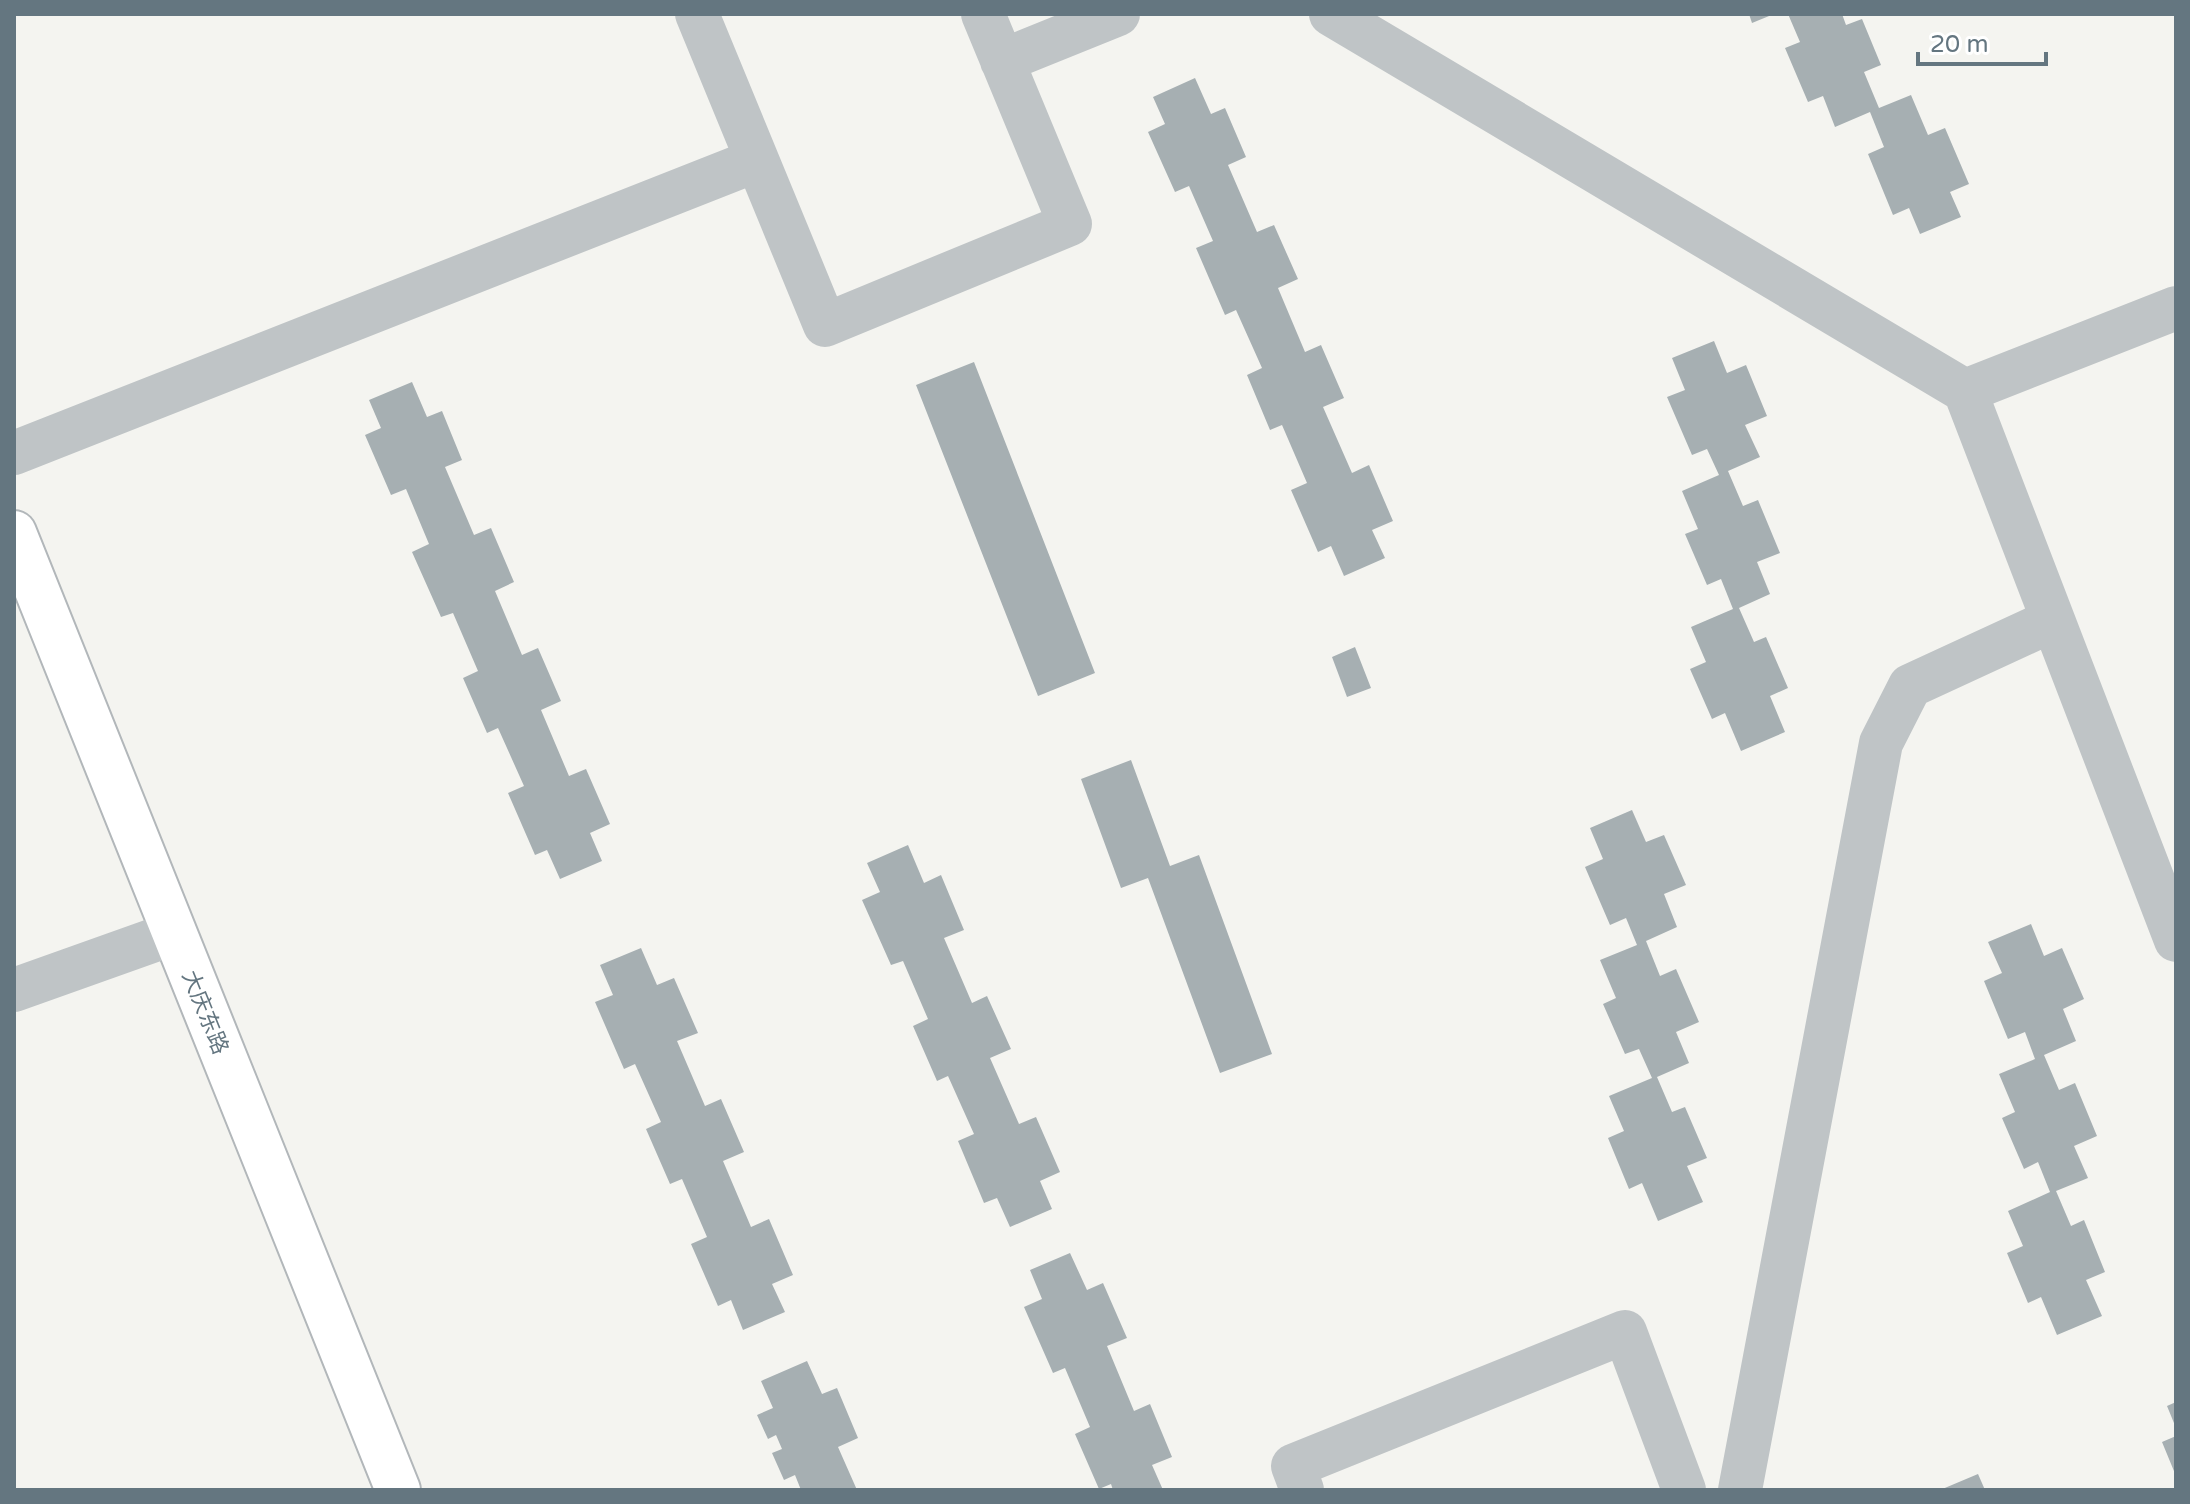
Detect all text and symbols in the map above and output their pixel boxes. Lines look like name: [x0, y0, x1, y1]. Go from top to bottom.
scale bar: [1918, 16, 2046, 66]
text: 20 m: [1930, 30, 1988, 59]
street label: 大庆东路: [177, 967, 234, 1058]

